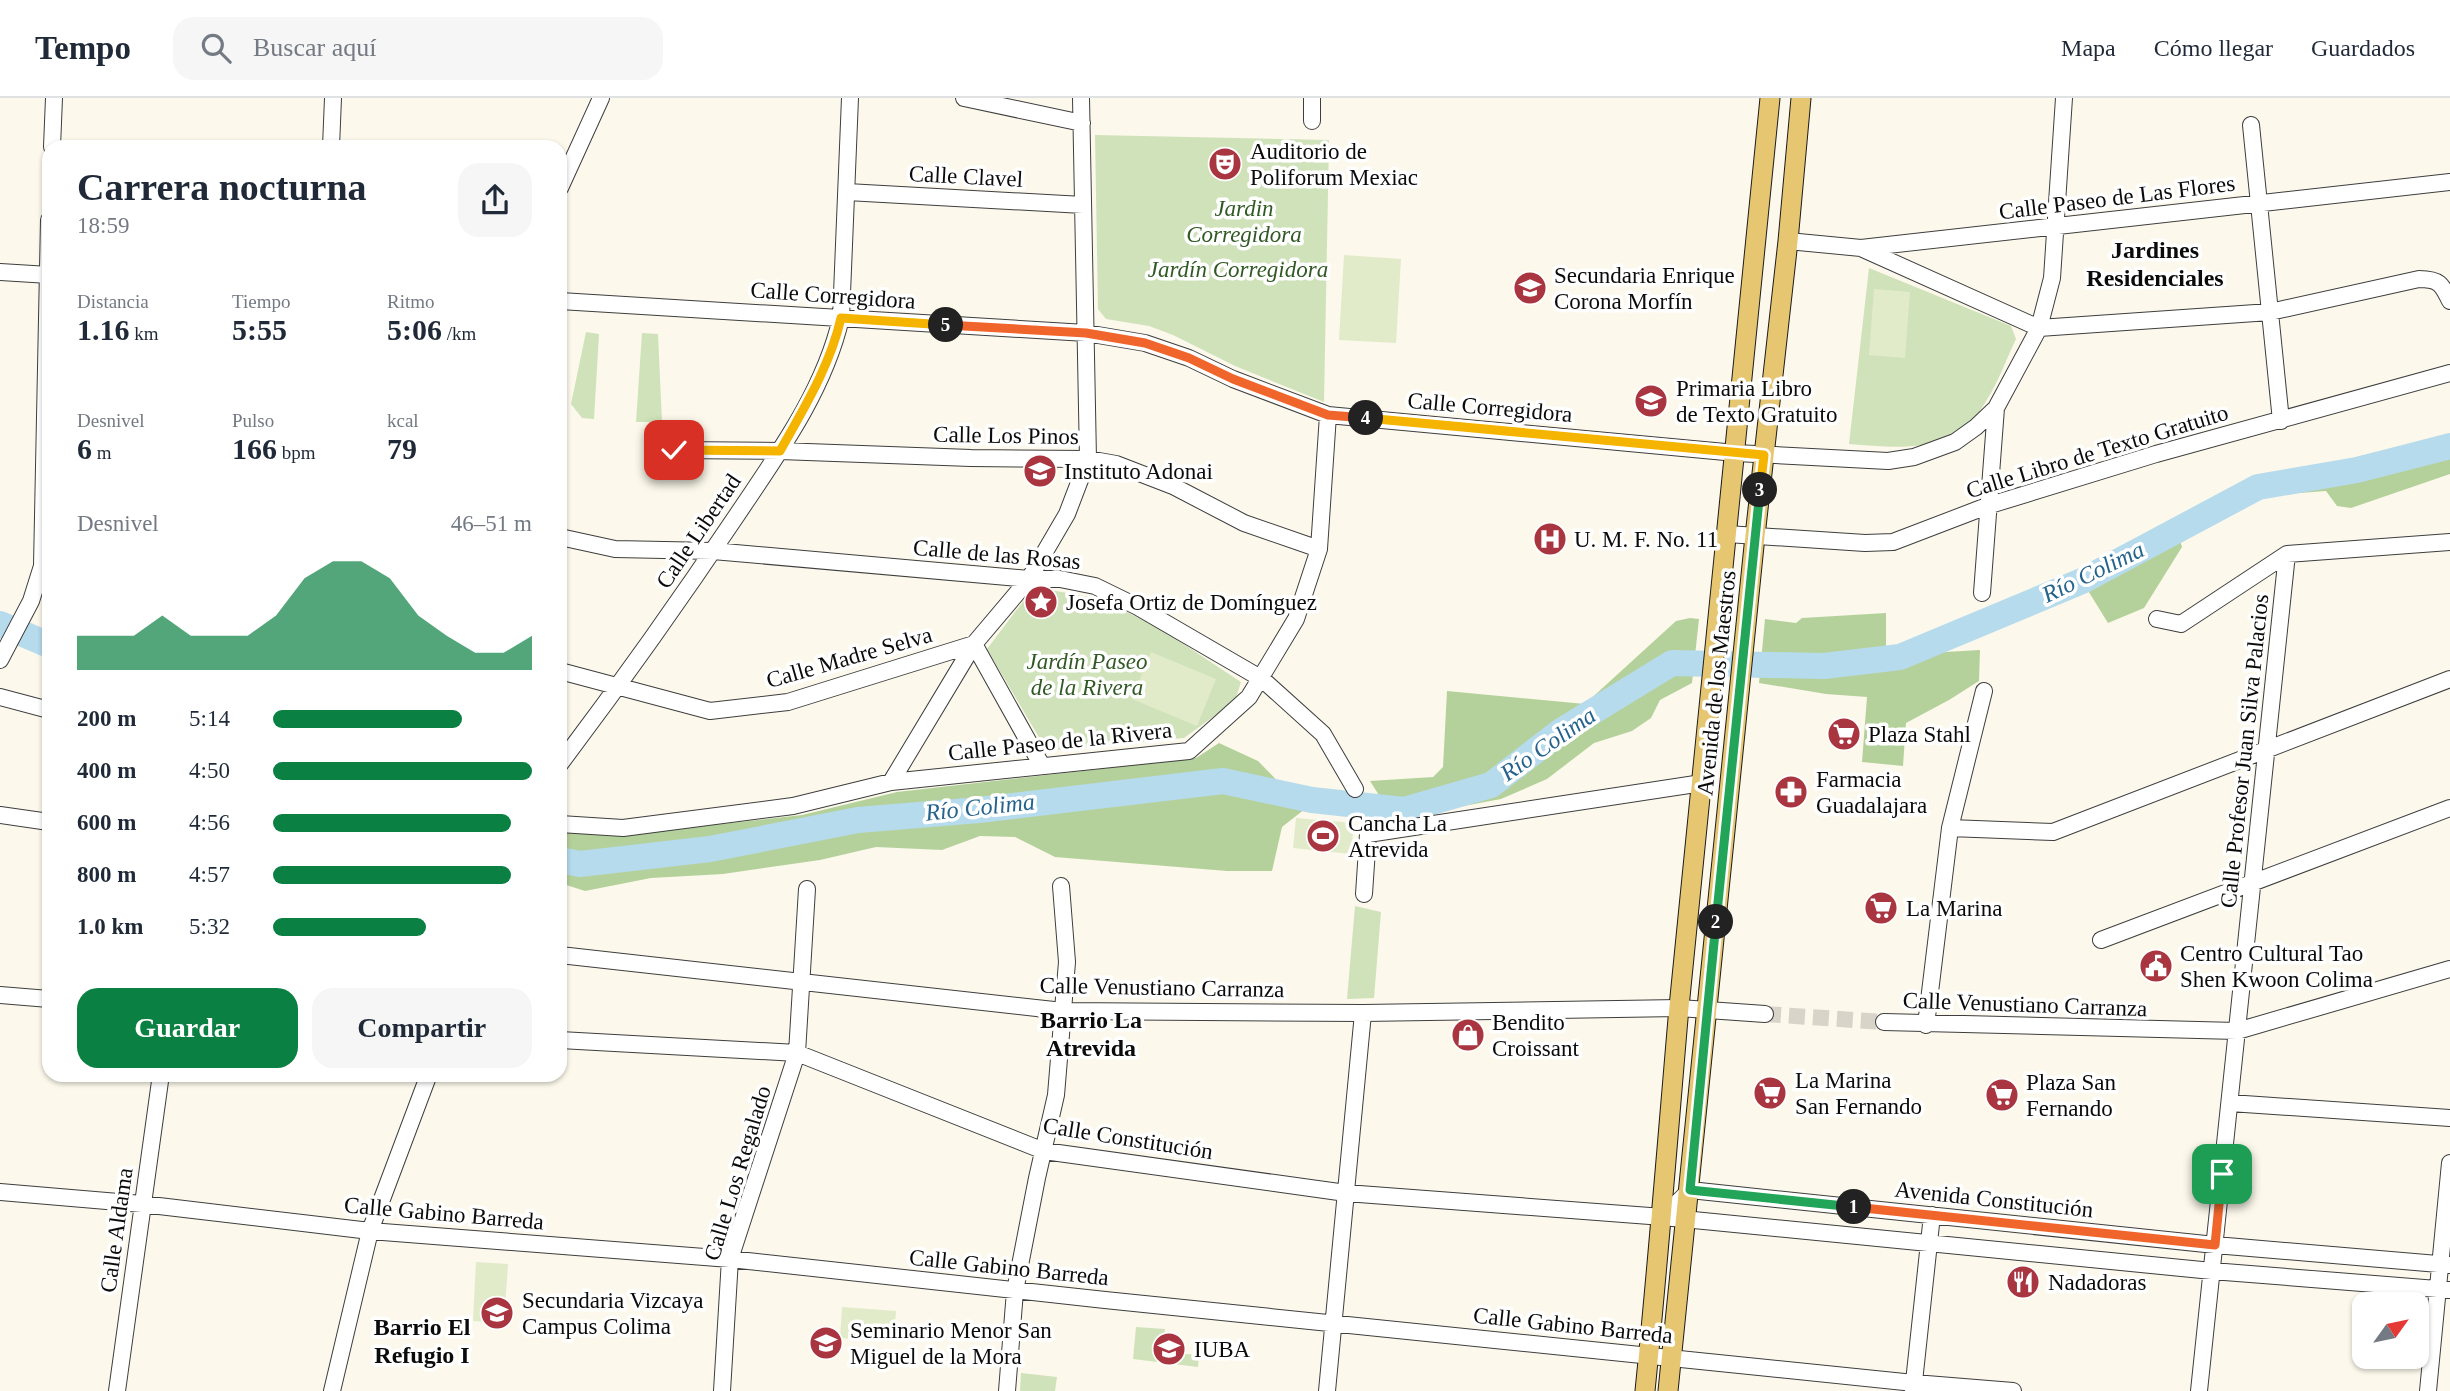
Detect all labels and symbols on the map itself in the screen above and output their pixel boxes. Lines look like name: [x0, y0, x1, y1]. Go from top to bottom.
place label: Auditorio de Poliforum Mexiac: [1250, 139, 1418, 190]
theatre icon: Auditorio de Poliforum Mexiac: [1206, 145, 1244, 183]
street label: Calle Clavel: [908, 161, 1024, 192]
street label: Calle Paseo de Las Flores: [1998, 171, 2237, 224]
park label: Jardin Corregidora: [1186, 196, 1302, 247]
district label: Jardines Residenciales: [2086, 237, 2224, 291]
park label: Jardín Corregidora: [1148, 257, 1328, 282]
place label: Secundaria Enrique Corona Morfín: [1554, 263, 1735, 314]
school or university icon: Secundaria Enrique Corona Morfín: [1511, 269, 1549, 307]
street label: Calle Corregidora: [750, 277, 916, 314]
pin: 5: [928, 308, 964, 342]
place label: Primaria Libro de Texto Gratuito: [1676, 376, 1837, 427]
school or university icon: Primaria Libro de Texto Gratuito: [1632, 382, 1670, 420]
street label: Calle Corregidora: [1406, 388, 1573, 427]
pin: 4: [1348, 400, 1384, 436]
street label: Calle Libro de Texto Gratuito: [1963, 400, 2231, 503]
pin: [644, 420, 704, 480]
street label: Calle Los Pinos: [933, 422, 1079, 449]
school or university icon: Instituto Adonai: [1021, 452, 1059, 490]
place label: Instituto Adonai: [1064, 459, 1213, 484]
street label: Calle Libertad: [651, 469, 746, 593]
pin: 3: [1742, 472, 1778, 508]
hospital icon: U. M. F. No. 11: [1531, 520, 1569, 558]
place label: U. M. F. No. 11: [1574, 527, 1718, 552]
street label: Calle de las Rosas: [912, 535, 1082, 574]
water label: Río Colima: [2037, 536, 2148, 608]
street label: Avenida de los Maestros: [1692, 569, 1741, 797]
place icon: Josefa Ortiz de Domínguez: [1022, 583, 1060, 621]
place label: Josefa Ortiz de Domínguez: [1066, 590, 1317, 615]
street label: Calle Profesor Juan Silva Palacios: [2216, 593, 2273, 909]
street label: Calle Madre Selva: [763, 622, 935, 693]
park label: Jardín Paseo de la Rivera: [1026, 649, 1148, 700]
water label: Río Colima: [1495, 702, 1601, 787]
supermarket icon: Plaza Stahl: [1825, 715, 1863, 753]
street label: Calle Paseo de la Rivera: [947, 717, 1173, 766]
place label: Plaza Stahl: [1868, 722, 1971, 747]
place label: Farmacia Guadalajara: [1816, 767, 1927, 818]
pharmacy icon: Farmacia Guadalajara: [1772, 773, 1810, 811]
water label: Río Colima: [923, 788, 1036, 826]
place label: Cancha La Atrevida: [1348, 811, 1447, 862]
sports icon: Cancha La Atrevida: [1304, 817, 1342, 855]
supermarket icon: La Marina: [1862, 889, 1900, 927]
place label: La Marina: [1906, 896, 2002, 921]
pin: 2: [1698, 904, 1734, 940]
place label: Centro Cultural Tao Shen Kwoon Colima: [2180, 941, 2373, 992]
public building icon: Centro Cultural Tao Shen Kwoon Colima: [2137, 947, 2175, 985]
street label: Calle Venustiano Carranza: [1039, 973, 1285, 1002]
street label: Calle Venustiano Carranza: [1902, 988, 2148, 1021]
district label: Barrio La Atrevida: [1040, 1007, 1142, 1061]
place label: Bendito Croissant: [1492, 1010, 1580, 1061]
shop icon: Bendito Croissant: [1449, 1016, 1487, 1054]
place label: La Marina San Fernando: [1795, 1068, 1922, 1119]
place label: Plaza San Fernando: [2026, 1070, 2117, 1121]
supermarket icon: La Marina San Fernando: [1751, 1074, 1789, 1112]
supermarket icon: Plaza San Fernando: [1983, 1076, 2021, 1114]
street label: Calle Los Regalado: [699, 1083, 776, 1264]
street label: Calle Constitución: [1041, 1113, 1215, 1164]
pin: [2192, 1144, 2252, 1204]
street label: Calle Aldama: [95, 1166, 138, 1294]
street label: Avenida Constitución: [1893, 1177, 2095, 1222]
pin: 1: [1836, 1190, 1871, 1224]
street label: Calle Gabino Barreda: [343, 1192, 545, 1235]
street label: Calle Gabino Barreda: [908, 1245, 1110, 1290]
restaurant icon: Nadadoras: [2004, 1263, 2042, 1301]
place label: Nadadoras: [2048, 1270, 2146, 1295]
place label: Secundaria Vizcaya Campus Colima: [522, 1288, 703, 1339]
north arrow: [2352, 1292, 2429, 1368]
school or university icon: Secundaria Vizcaya Campus Colima: [478, 1294, 516, 1332]
street label: Calle Gabino Barreda: [1472, 1303, 1674, 1348]
district label: Barrio El Refugio I: [374, 1314, 471, 1368]
place label: Seminario Menor San Miguel de la Mora: [850, 1318, 1052, 1369]
school or university icon: Seminario Menor San Miguel de la Mora: [807, 1324, 845, 1362]
school or university icon: IUBA: [1150, 1330, 1188, 1368]
place label: IUBA: [1194, 1337, 1251, 1362]

